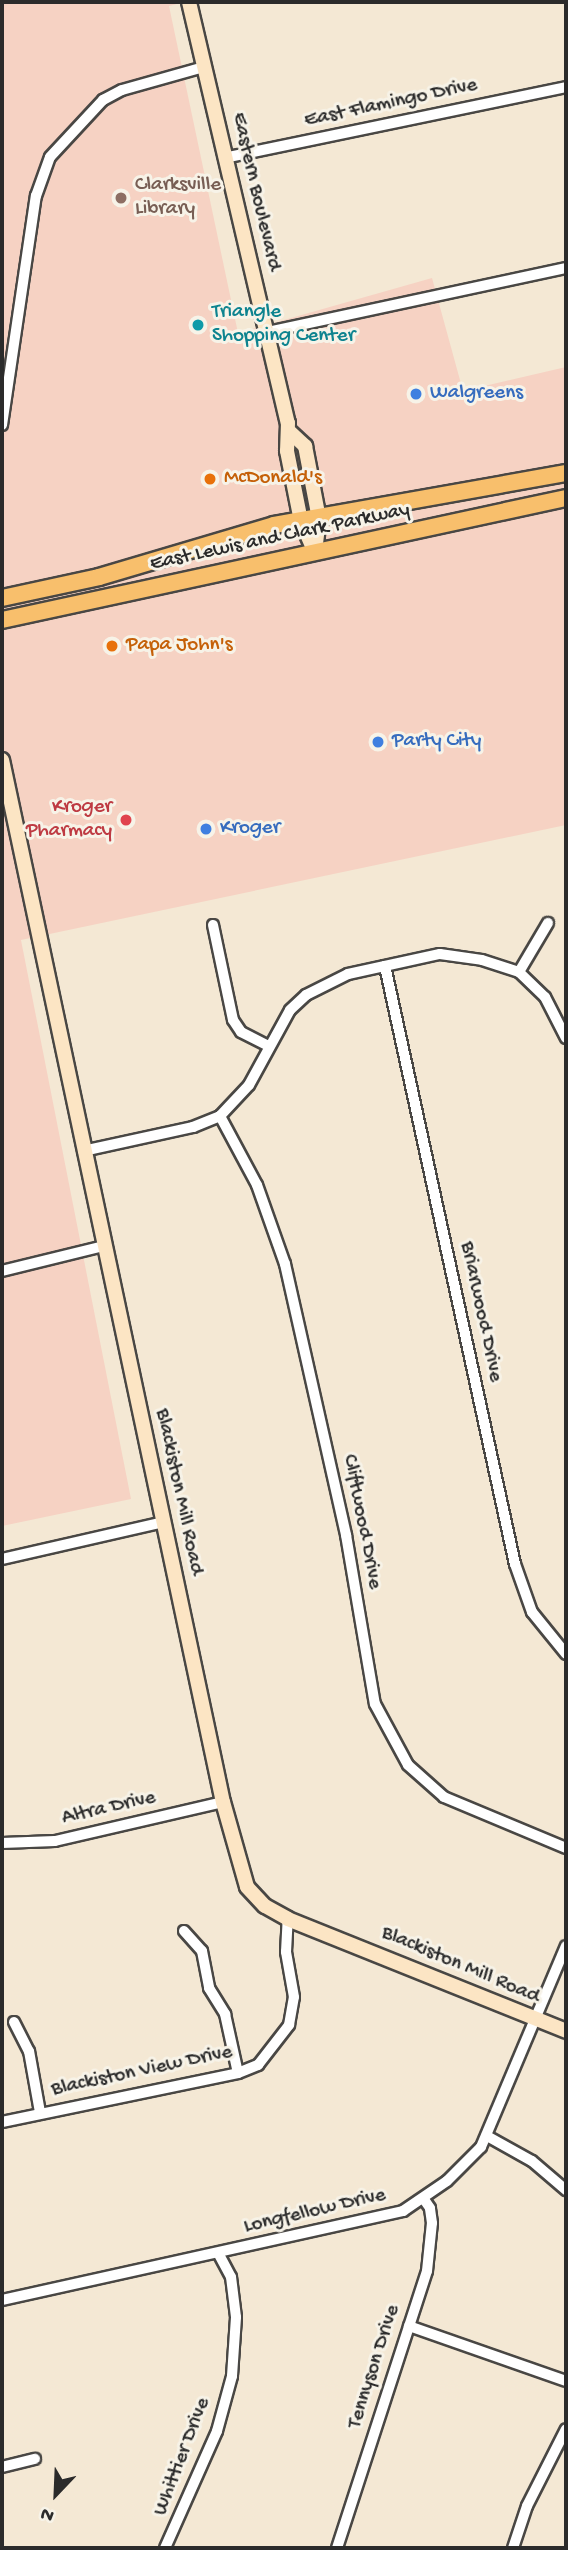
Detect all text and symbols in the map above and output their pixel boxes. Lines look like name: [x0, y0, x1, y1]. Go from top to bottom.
street label: East Flamingo Drive: [302, 73, 480, 135]
street label: Eastern Boulevard: [225, 110, 285, 274]
place label: Clarksville Library: [135, 173, 221, 223]
marker: Clarksville Library: [113, 190, 129, 206]
place label: Triangle Shopping Center: [212, 300, 355, 350]
marker: Triangle Shopping Center: [190, 317, 206, 333]
place label: Walgreens: [430, 381, 523, 407]
marker: Walgreens: [408, 386, 424, 402]
place label: McDonald's: [224, 466, 322, 492]
marker: McDonald's: [202, 471, 218, 487]
street label: East Lewis and Clark Parkway: [148, 498, 412, 578]
place label: Papa John's: [126, 633, 233, 659]
marker: Papa John's: [104, 638, 120, 654]
place label: Party City: [392, 729, 481, 755]
marker: Party City: [370, 734, 386, 750]
place label: Kroger Pharmacy: [26, 795, 112, 845]
marker: Kroger Pharmacy: [118, 812, 134, 828]
place label: Kroger: [220, 816, 280, 842]
marker: Kroger: [198, 821, 214, 837]
street label: Briarwood Drive: [453, 1239, 507, 1385]
street label: Blackiston Mill Road: [148, 1407, 208, 1577]
street label: Cliftwood Drive: [336, 1453, 386, 1591]
street label: Altra Drive: [60, 1786, 158, 1832]
street label: Blackiston Mill Road: [377, 1921, 543, 2011]
street label: Blackiston View Drive: [49, 2041, 235, 2103]
street label: Longfellow Drive: [242, 2183, 388, 2241]
street label: Tennyson Drive: [343, 2302, 407, 2432]
street label: Whittier Drive: [149, 2394, 217, 2520]
north arrow: [21, 2459, 91, 2529]
text: N: [37, 2501, 58, 2527]

